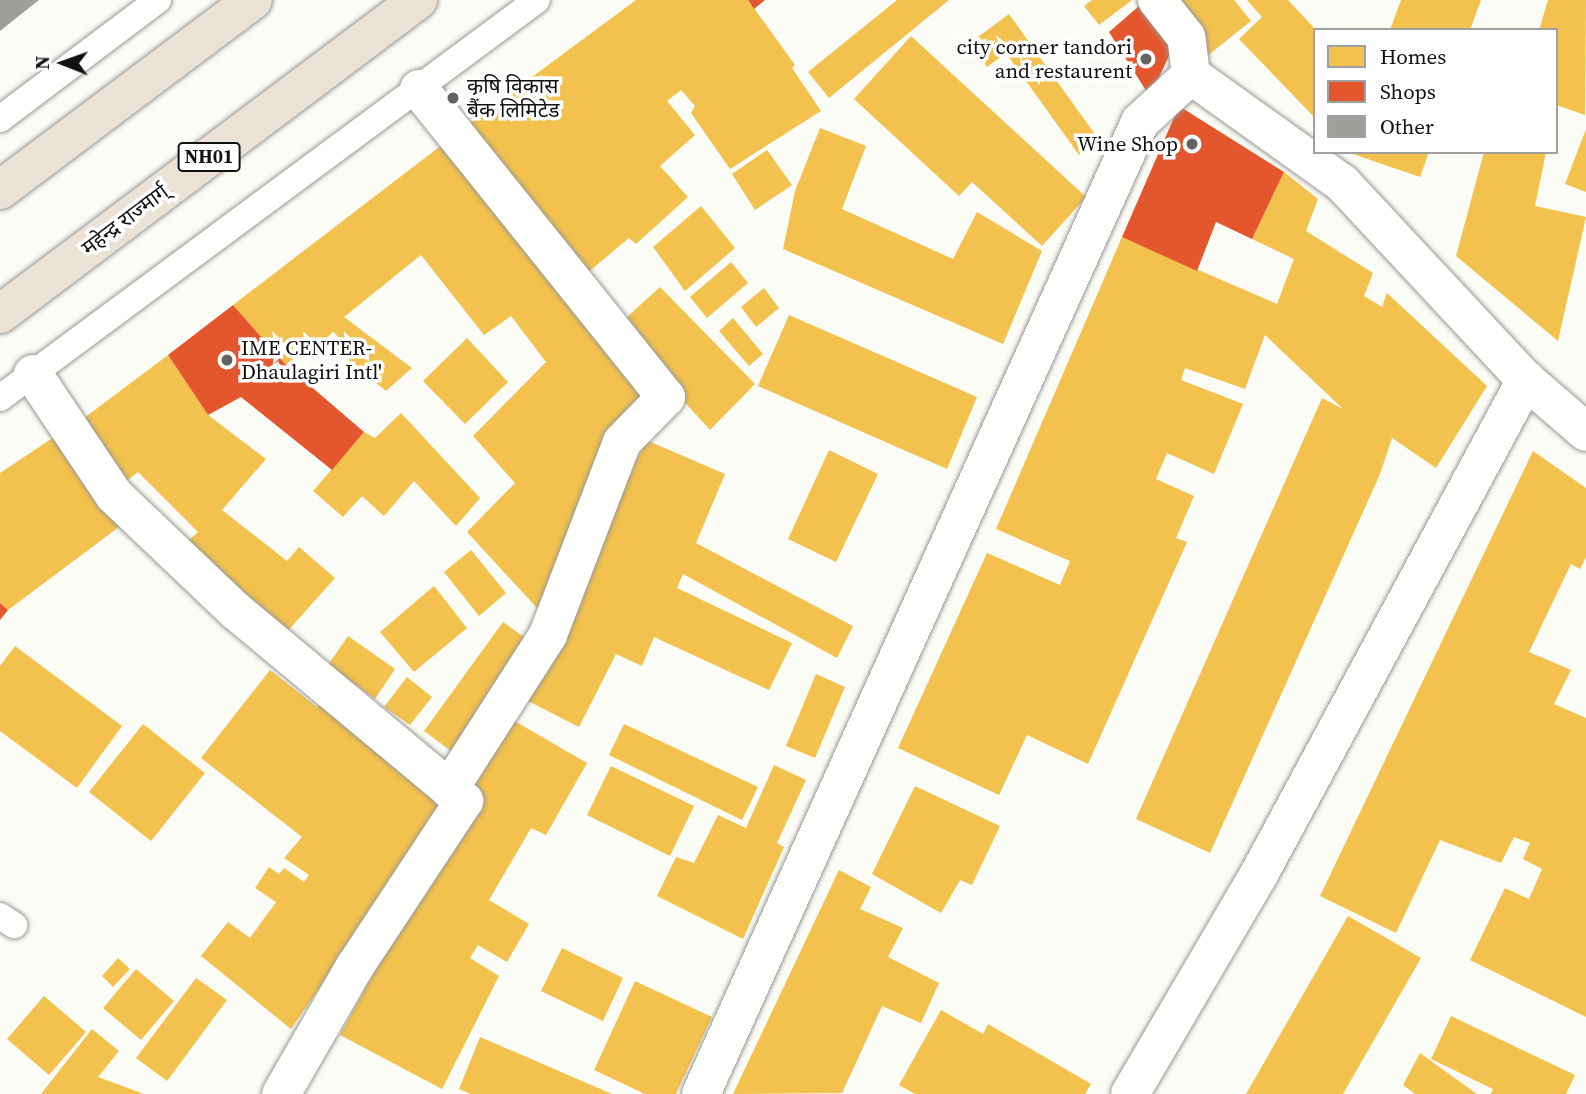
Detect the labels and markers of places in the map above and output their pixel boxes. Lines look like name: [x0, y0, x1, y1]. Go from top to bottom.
place label: city corner tandori and restaurent: [956, 34, 1132, 84]
marker: city corner tandori and restaurent: [1138, 51, 1154, 67]
place label: कृषि विकास बैंक लिमिटेड: [467, 73, 560, 123]
marker: कृषि विकास बैंक लिमिटेड: [445, 90, 461, 106]
place label: Wine Shop: [1077, 131, 1178, 157]
marker: Wine Shop: [1184, 136, 1200, 152]
place label: IME CENTER- Dhaulagiri Intl': [241, 335, 382, 385]
marker: IME CENTER- Dhaulagiri Intl': [219, 352, 235, 368]

